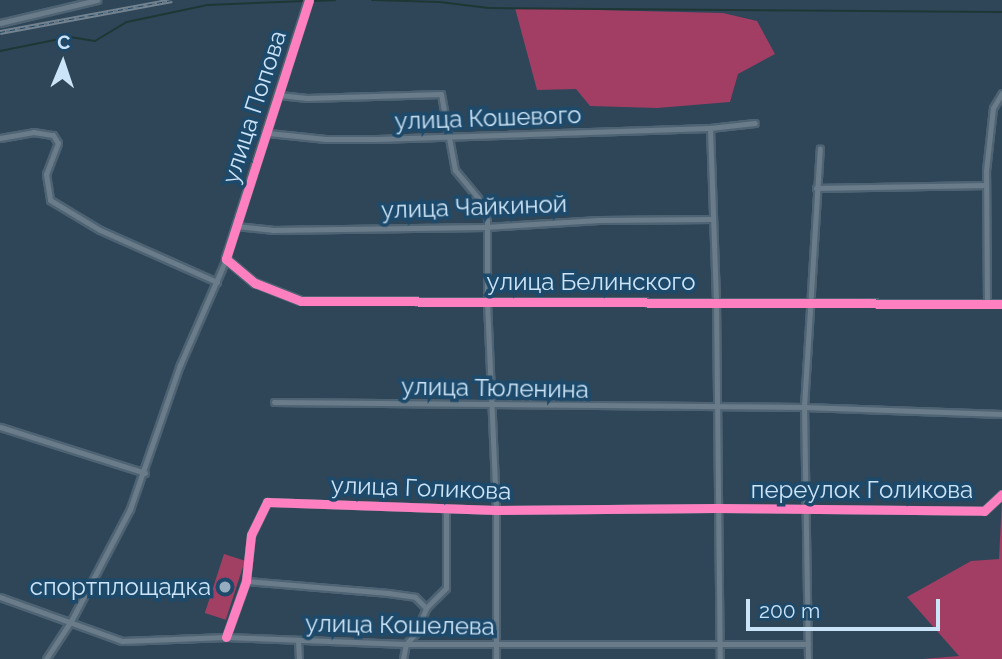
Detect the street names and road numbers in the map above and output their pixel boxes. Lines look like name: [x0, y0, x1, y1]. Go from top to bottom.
street label: улица Попова: [216, 27, 292, 187]
street label: улица Кошевого: [394, 100, 582, 136]
street label: улица Чайкиной: [381, 189, 567, 225]
street label: улица Белинского: [487, 268, 695, 296]
street label: улица Тюленина: [401, 372, 589, 404]
street label: улица Голикова: [330, 470, 512, 506]
street label: переулок Голикова: [751, 476, 973, 504]
street label: улица Кошелева: [305, 609, 495, 641]

